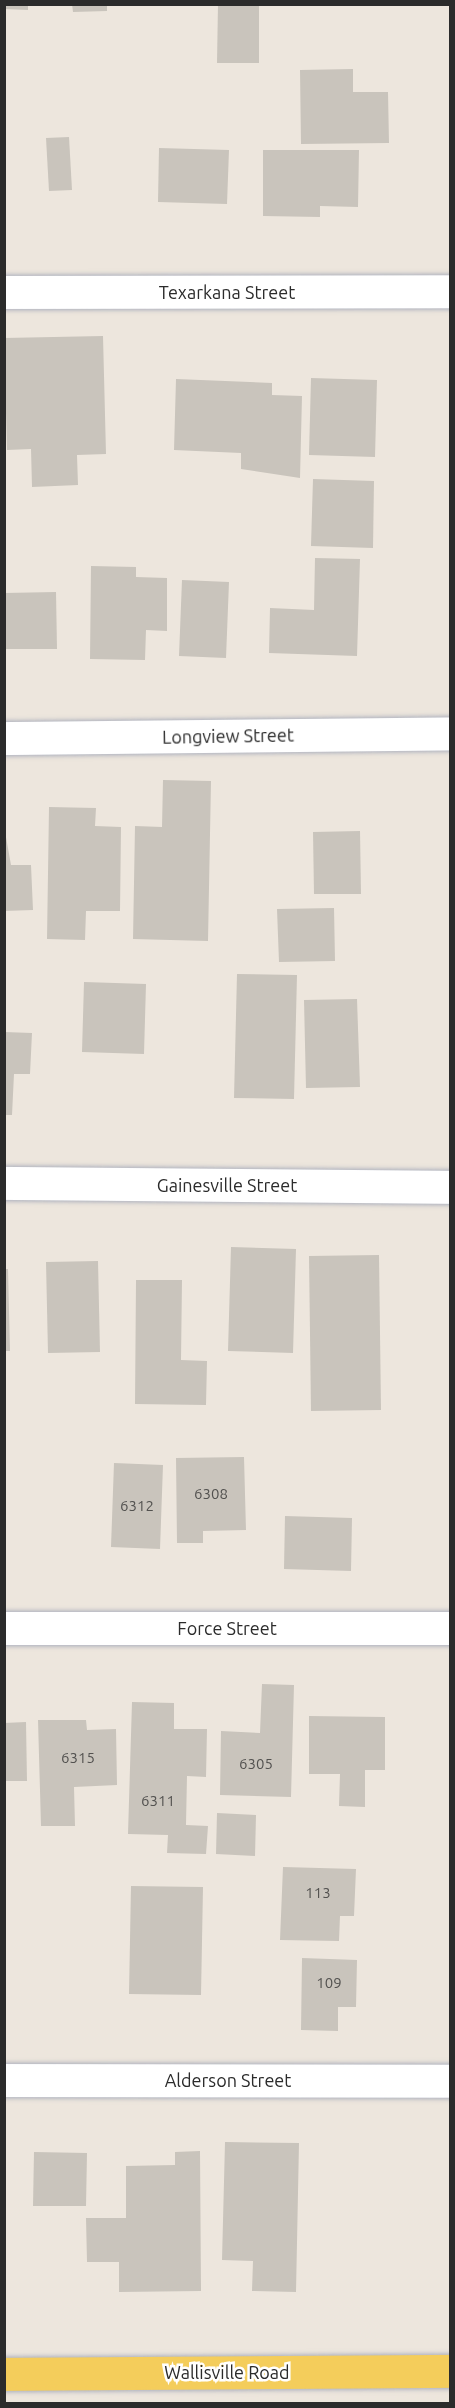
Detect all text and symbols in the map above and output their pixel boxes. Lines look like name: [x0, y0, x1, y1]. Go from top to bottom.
street label: Texarkana Street: [159, 281, 295, 303]
street label: Longview Street: [162, 724, 294, 748]
street label: Gainesville Street: [157, 1174, 297, 1196]
house number: 6308: [194, 1485, 228, 1503]
house number: 6312: [120, 1497, 154, 1515]
street label: Force Street: [177, 1617, 277, 1639]
house number: 6315: [61, 1749, 95, 1767]
house number: 6305: [239, 1755, 273, 1773]
house number: 6311: [141, 1792, 175, 1810]
house number: 113: [305, 1884, 331, 1902]
house number: 109: [316, 1974, 342, 1992]
street label: Alderson Street: [165, 2069, 291, 2091]
street label: Wallisville Road: [164, 2361, 290, 2383]

